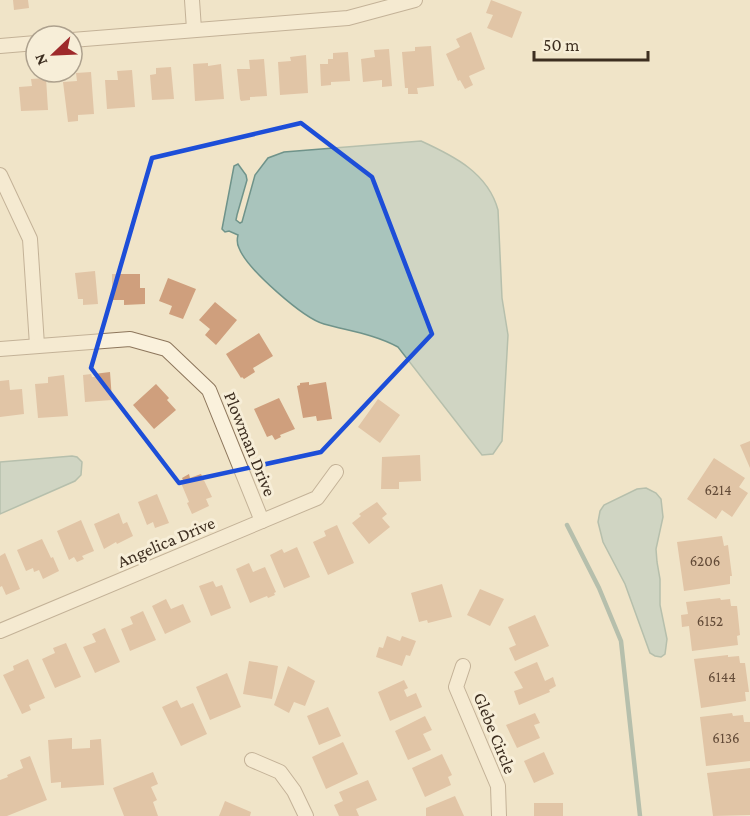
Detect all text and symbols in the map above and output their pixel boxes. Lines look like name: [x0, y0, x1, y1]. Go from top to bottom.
north arrow: [24, 24, 84, 84]
scale bar: [534, 24, 648, 62]
text: 50 m: [543, 35, 580, 55]
text: N: [31, 51, 51, 68]
street label: Plowman Drive: [220, 389, 280, 499]
house number: 6214: [704, 482, 732, 498]
street label: Angelica Drive: [114, 512, 218, 572]
house number: 6206: [690, 553, 720, 569]
house number: 6152: [697, 613, 723, 629]
house number: 6144: [708, 669, 736, 685]
street label: Glebe Circle: [470, 689, 520, 777]
house number: 6136: [712, 730, 740, 746]

